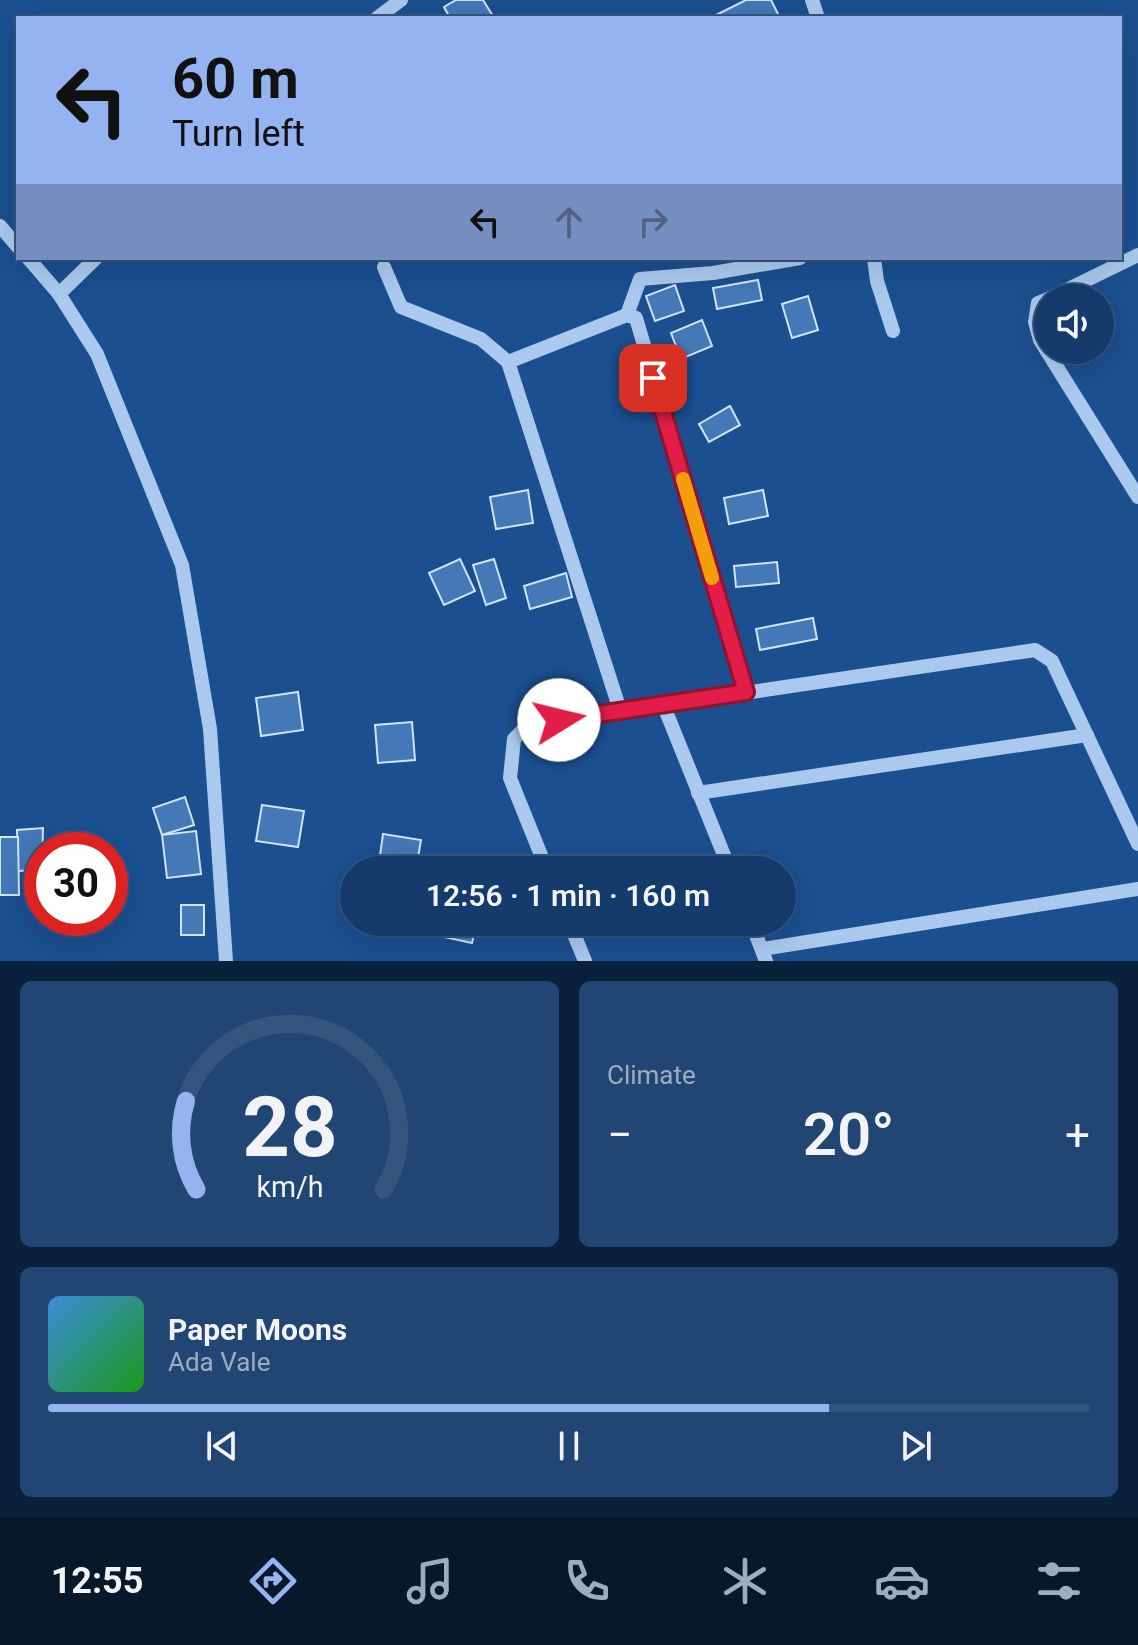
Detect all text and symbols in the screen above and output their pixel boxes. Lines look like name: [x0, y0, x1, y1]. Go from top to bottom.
text: 60 m: [172, 46, 299, 112]
icon: left: [40, 48, 144, 152]
text: Turn left: [172, 113, 305, 155]
icon: left: [463, 200, 507, 244]
icon: ahead: [547, 200, 591, 244]
icon: right: [631, 200, 675, 244]
map controls: [1034, 284, 1114, 364]
button: sound: [1034, 284, 1114, 364]
pin: [619, 344, 687, 412]
icon: arrive: [631, 356, 675, 400]
position arrow: [517, 678, 601, 762]
speed limit sign: 30: [24, 832, 128, 936]
text: 12:56 · 1 min · 160 m: [426, 878, 710, 913]
text: Climate: [607, 1060, 696, 1090]
text: 28: [242, 1079, 337, 1176]
text: 20°: [803, 1099, 894, 1170]
text: −: [607, 1109, 632, 1161]
text: +: [1065, 1109, 1090, 1161]
text: km/h: [256, 1170, 323, 1204]
text: Paper Moons: [168, 1312, 347, 1347]
text: Ada Vale: [168, 1347, 270, 1377]
icon: previous: [200, 1424, 244, 1468]
icon: pause: [547, 1424, 591, 1468]
icon: next: [894, 1424, 938, 1468]
icon: directions: [245, 1553, 301, 1609]
icon: music: [402, 1553, 458, 1609]
icon: phone: [559, 1553, 615, 1609]
icon: climate: [717, 1553, 773, 1609]
icon: car: [874, 1553, 930, 1609]
icon: filters: [1031, 1553, 1087, 1609]
text: 12:55: [51, 1560, 143, 1602]

